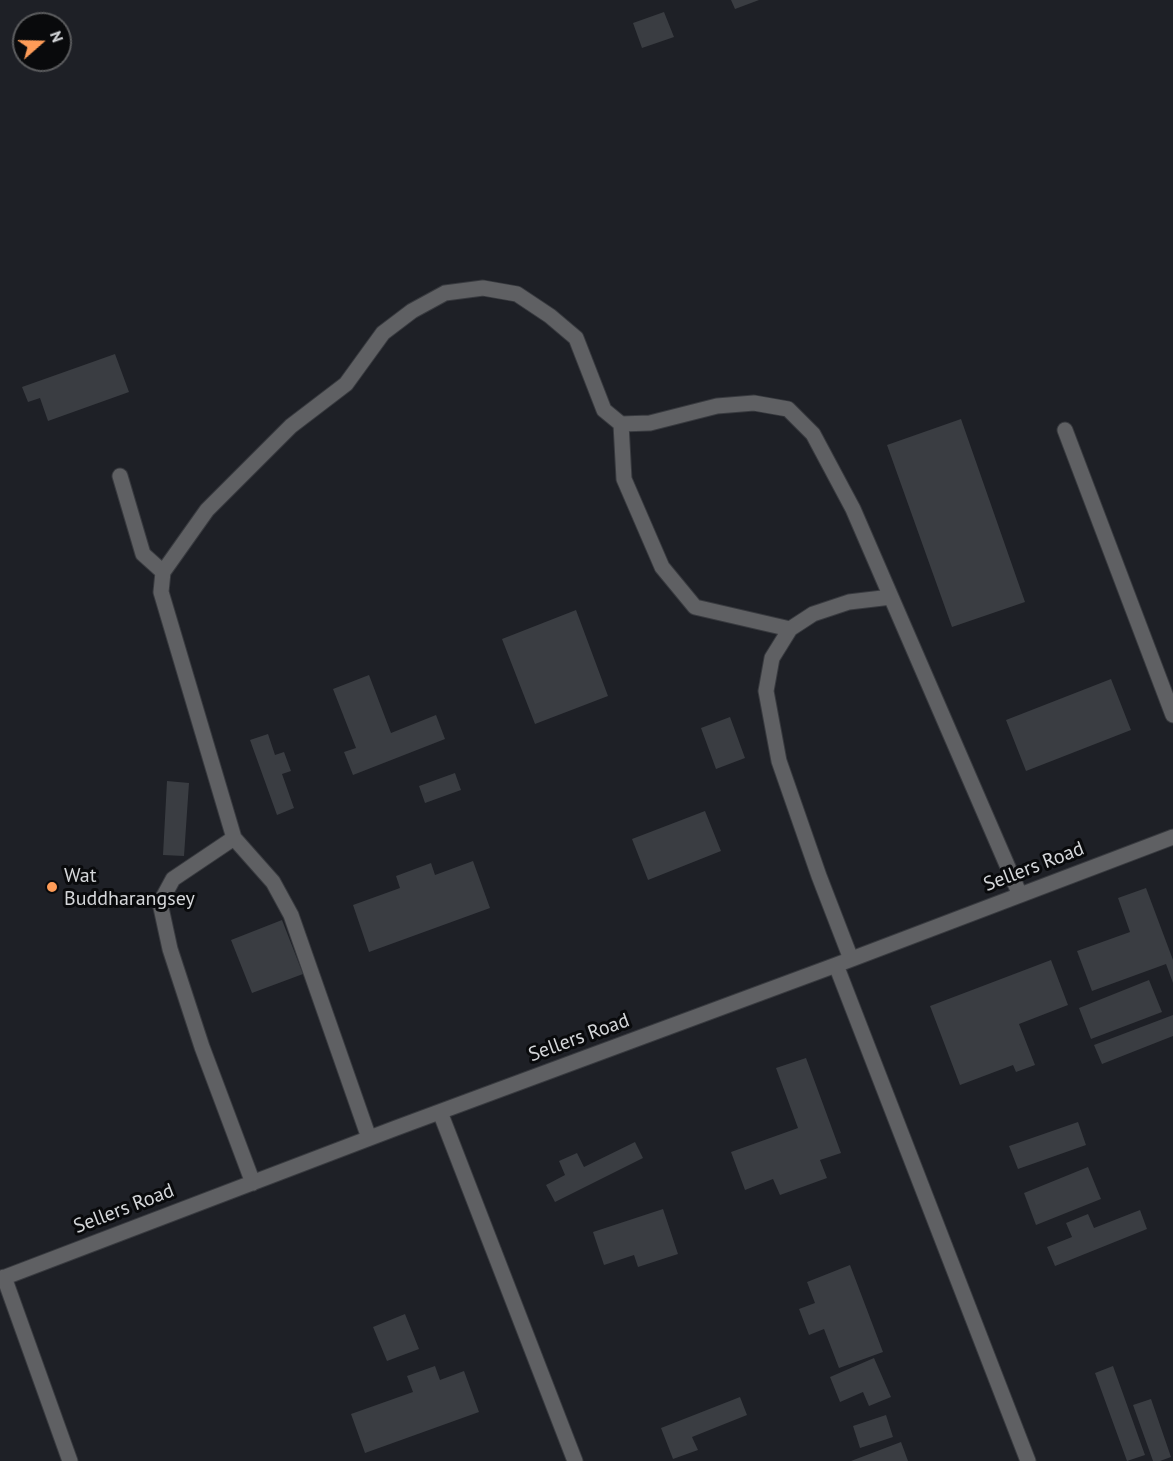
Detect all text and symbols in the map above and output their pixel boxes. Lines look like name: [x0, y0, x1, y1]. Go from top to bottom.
north arrow: [12, 12, 72, 72]
text: N: [46, 28, 68, 45]
street label: Sellers Road: [980, 837, 1088, 897]
place label: Wat Buddharangsey: [64, 864, 195, 911]
marker: Wat Buddharangsey: [45, 880, 59, 894]
street label: Sellers Road: [525, 1009, 633, 1067]
street label: Sellers Road: [70, 1179, 178, 1239]

